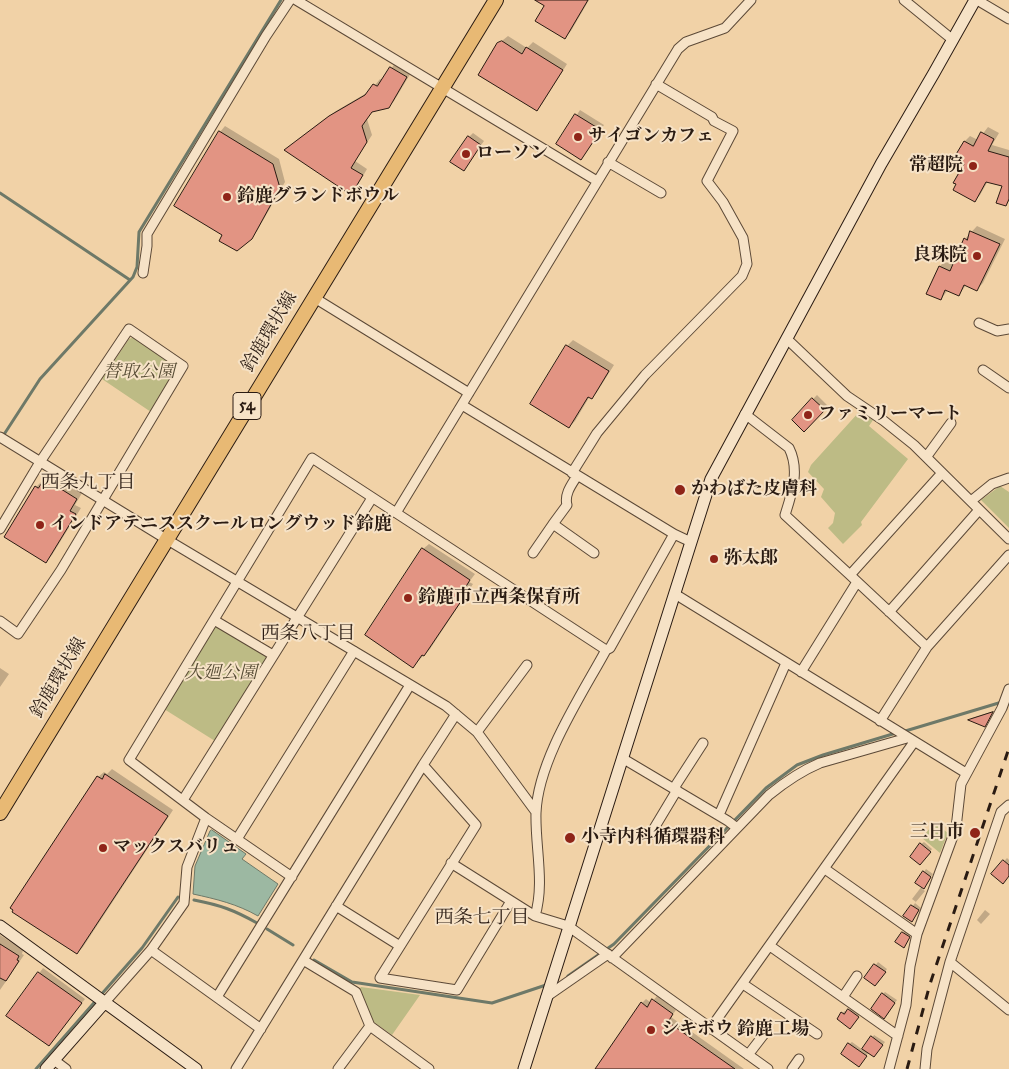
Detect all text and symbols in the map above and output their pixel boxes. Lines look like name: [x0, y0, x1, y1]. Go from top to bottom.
place label: サイゴンカフェ: [588, 126, 714, 148]
marker: サイゴンカフェ: [572, 131, 584, 143]
place label: ローソン: [476, 143, 548, 165]
marker: ローソン: [460, 148, 472, 160]
place label: 常超院: [909, 155, 963, 177]
marker: 常超院: [967, 160, 979, 172]
place label: 鈴鹿グランドボウル: [237, 186, 399, 208]
marker: 鈴鹿グランドボウル: [221, 191, 233, 203]
place label: 良珠院: [913, 245, 967, 267]
marker: 良珠院: [971, 250, 983, 262]
street label: 鈴鹿環状線: [238, 288, 302, 376]
park label: 替取公園: [103, 362, 175, 384]
road number: 54: [233, 392, 261, 420]
place label: ファミリーマート: [818, 404, 962, 426]
marker: ファミリーマート: [802, 409, 814, 421]
district label: 西条九丁目: [41, 472, 135, 494]
place label: かわばた皮膚科: [691, 479, 817, 501]
marker: かわばた皮膚科: [673, 483, 687, 497]
place label: インドアテニススクールロングウッド鈴鹿: [50, 514, 392, 536]
marker: インドアテニススクールロングウッド鈴鹿: [34, 519, 46, 531]
place label: 弥太郎: [724, 548, 778, 570]
marker: 弥太郎: [708, 553, 720, 565]
place label: 鈴鹿市立西条保育所: [418, 587, 580, 609]
marker: 鈴鹿市立西条保育所: [402, 592, 414, 604]
district label: 西条八丁目: [261, 623, 355, 645]
street label: 鈴鹿環状線: [27, 634, 91, 722]
park label: 大廻公園: [185, 663, 257, 685]
place label: 三日市: [910, 822, 964, 844]
marker: 三日市: [968, 826, 982, 840]
place label: 小寺内科循環器科: [581, 827, 725, 849]
marker: 小寺内科循環器科: [563, 831, 577, 845]
place label: マックスバリュ: [113, 837, 239, 859]
marker: マックスバリュ: [97, 842, 109, 854]
district label: 西条七丁目: [435, 907, 529, 929]
place label: シキボウ 鈴鹿工場: [661, 1019, 809, 1041]
marker: シキボウ 鈴鹿工場: [645, 1024, 657, 1036]

